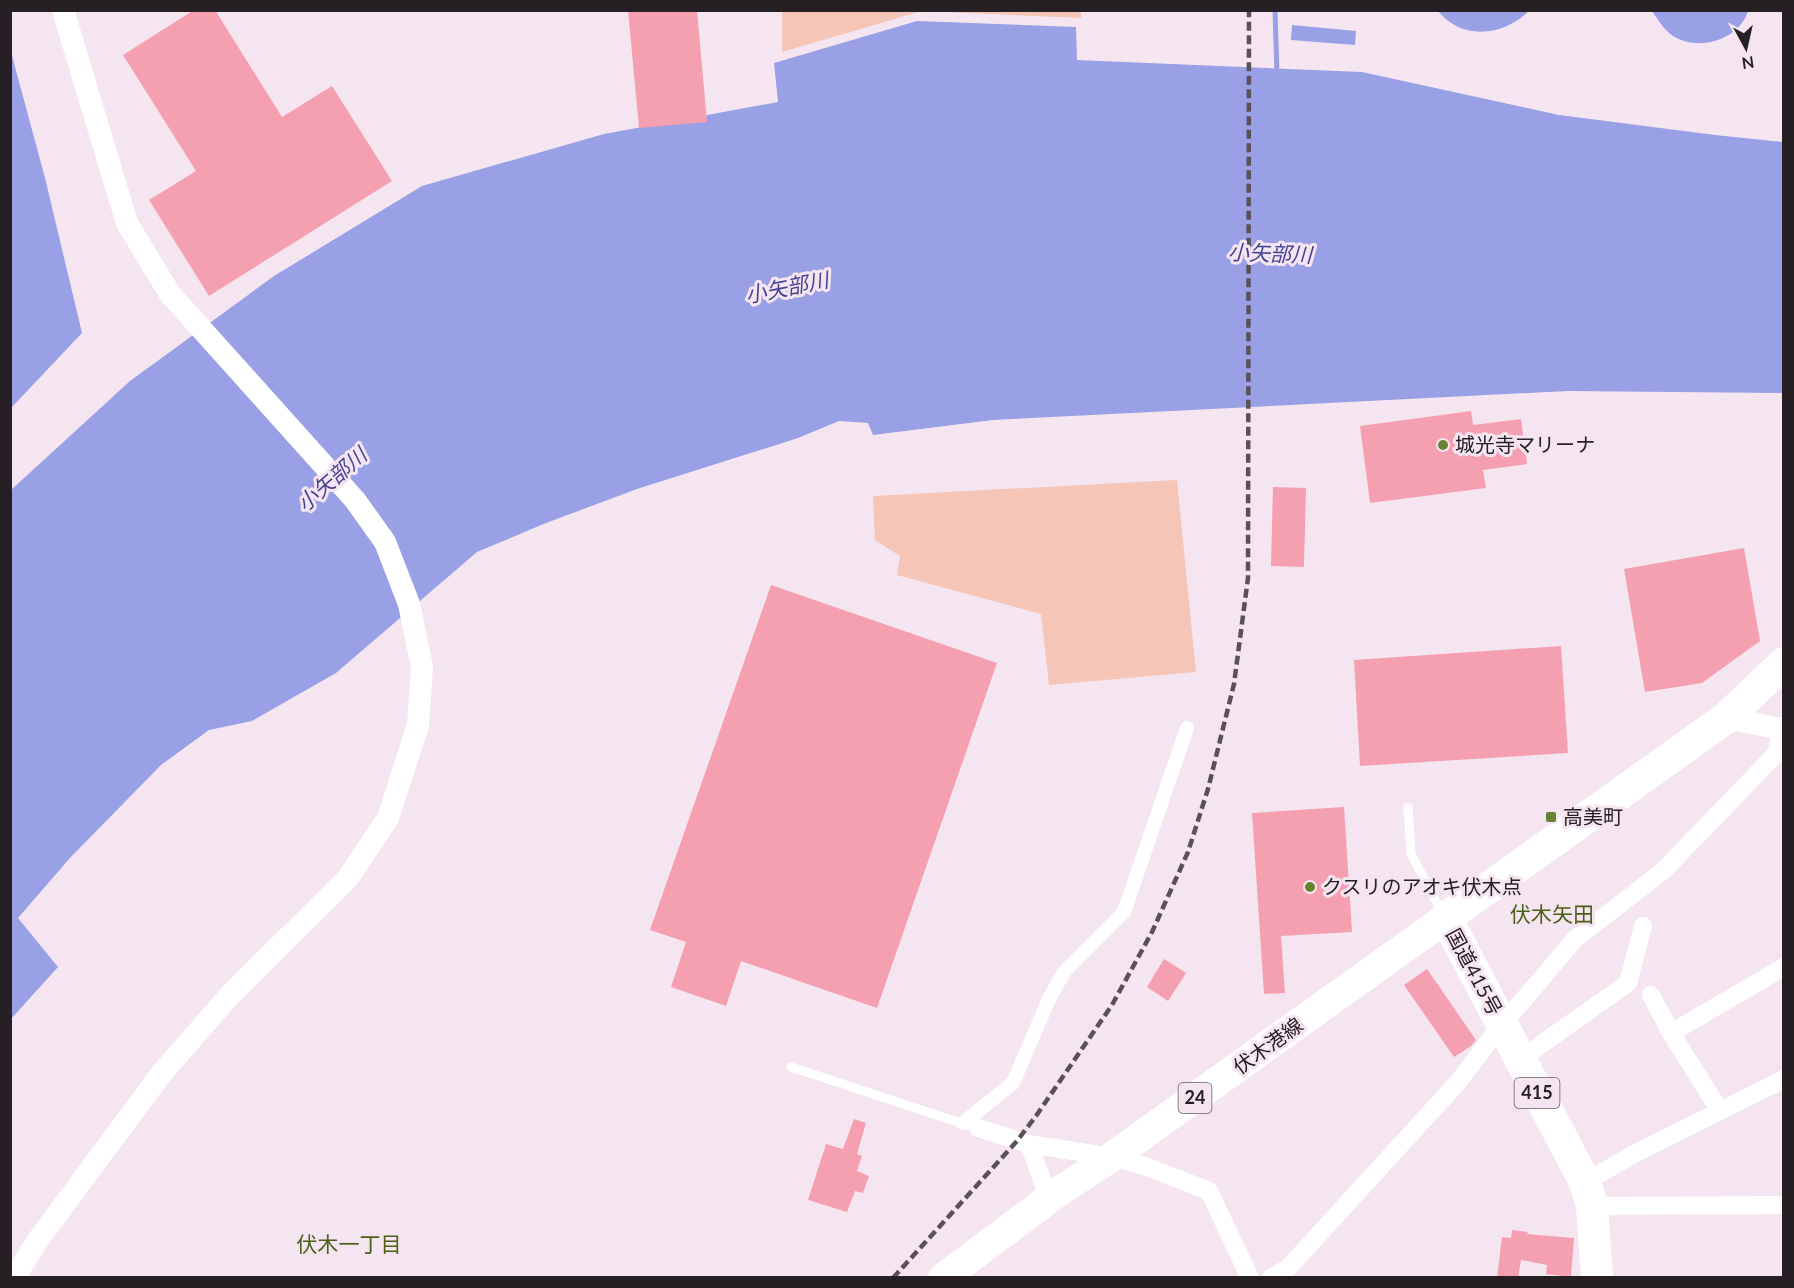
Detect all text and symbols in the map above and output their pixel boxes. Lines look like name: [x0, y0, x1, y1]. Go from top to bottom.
north arrow: [1716, 18, 1776, 78]
text: N: [1741, 53, 1756, 74]
water label: 小矢部川: [1228, 239, 1314, 267]
water label: 小矢部川: [743, 266, 832, 307]
place label: 城光寺マリーナ: [1455, 432, 1595, 456]
marker: 城光寺マリーナ: [1436, 438, 1450, 452]
water label: 小矢部川: [291, 441, 372, 516]
place label: 高美町: [1563, 804, 1623, 828]
marker: 高美町: [1544, 810, 1558, 824]
place label: クスリのアオキ伏木点: [1322, 874, 1521, 898]
marker: クスリのアオキ伏木点: [1303, 880, 1317, 894]
district label: 伏木矢田: [1510, 901, 1594, 926]
street label: 国道415号: [1442, 924, 1508, 1019]
street label: 伏木港線: [1228, 1012, 1307, 1078]
road number: 415: [1514, 1078, 1560, 1108]
road number: 24: [1178, 1083, 1212, 1113]
district label: 伏木一丁目: [297, 1231, 402, 1256]

